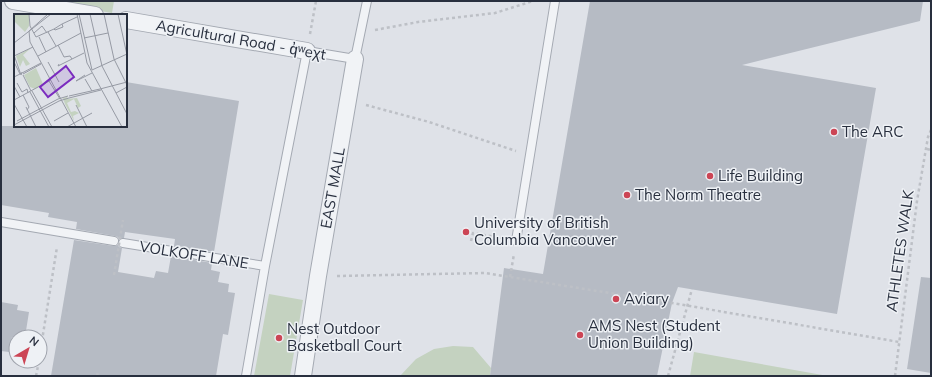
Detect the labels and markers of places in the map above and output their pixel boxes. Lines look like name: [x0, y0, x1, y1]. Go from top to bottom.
place label: The ARC: [842, 122, 904, 141]
marker: The ARC: [829, 127, 839, 137]
place label: Life Building: [718, 166, 803, 185]
marker: Life Building: [705, 171, 715, 181]
place label: The Norm Theatre: [635, 185, 761, 204]
marker: The Norm Theatre: [622, 190, 632, 200]
place label: University of British Columbia Vancouver: [474, 213, 617, 249]
marker: University of British Columbia Vancouver: [461, 227, 471, 237]
place label: Aviary: [624, 289, 669, 308]
marker: Aviary: [611, 294, 621, 304]
place label: AMS Nest (Student Union Building): [588, 316, 720, 352]
place label: Nest Outdoor Basketball Court: [287, 319, 402, 355]
marker: AMS Nest (Student Union Building): [575, 330, 585, 340]
marker: Nest Outdoor Basketball Court: [274, 333, 284, 343]

